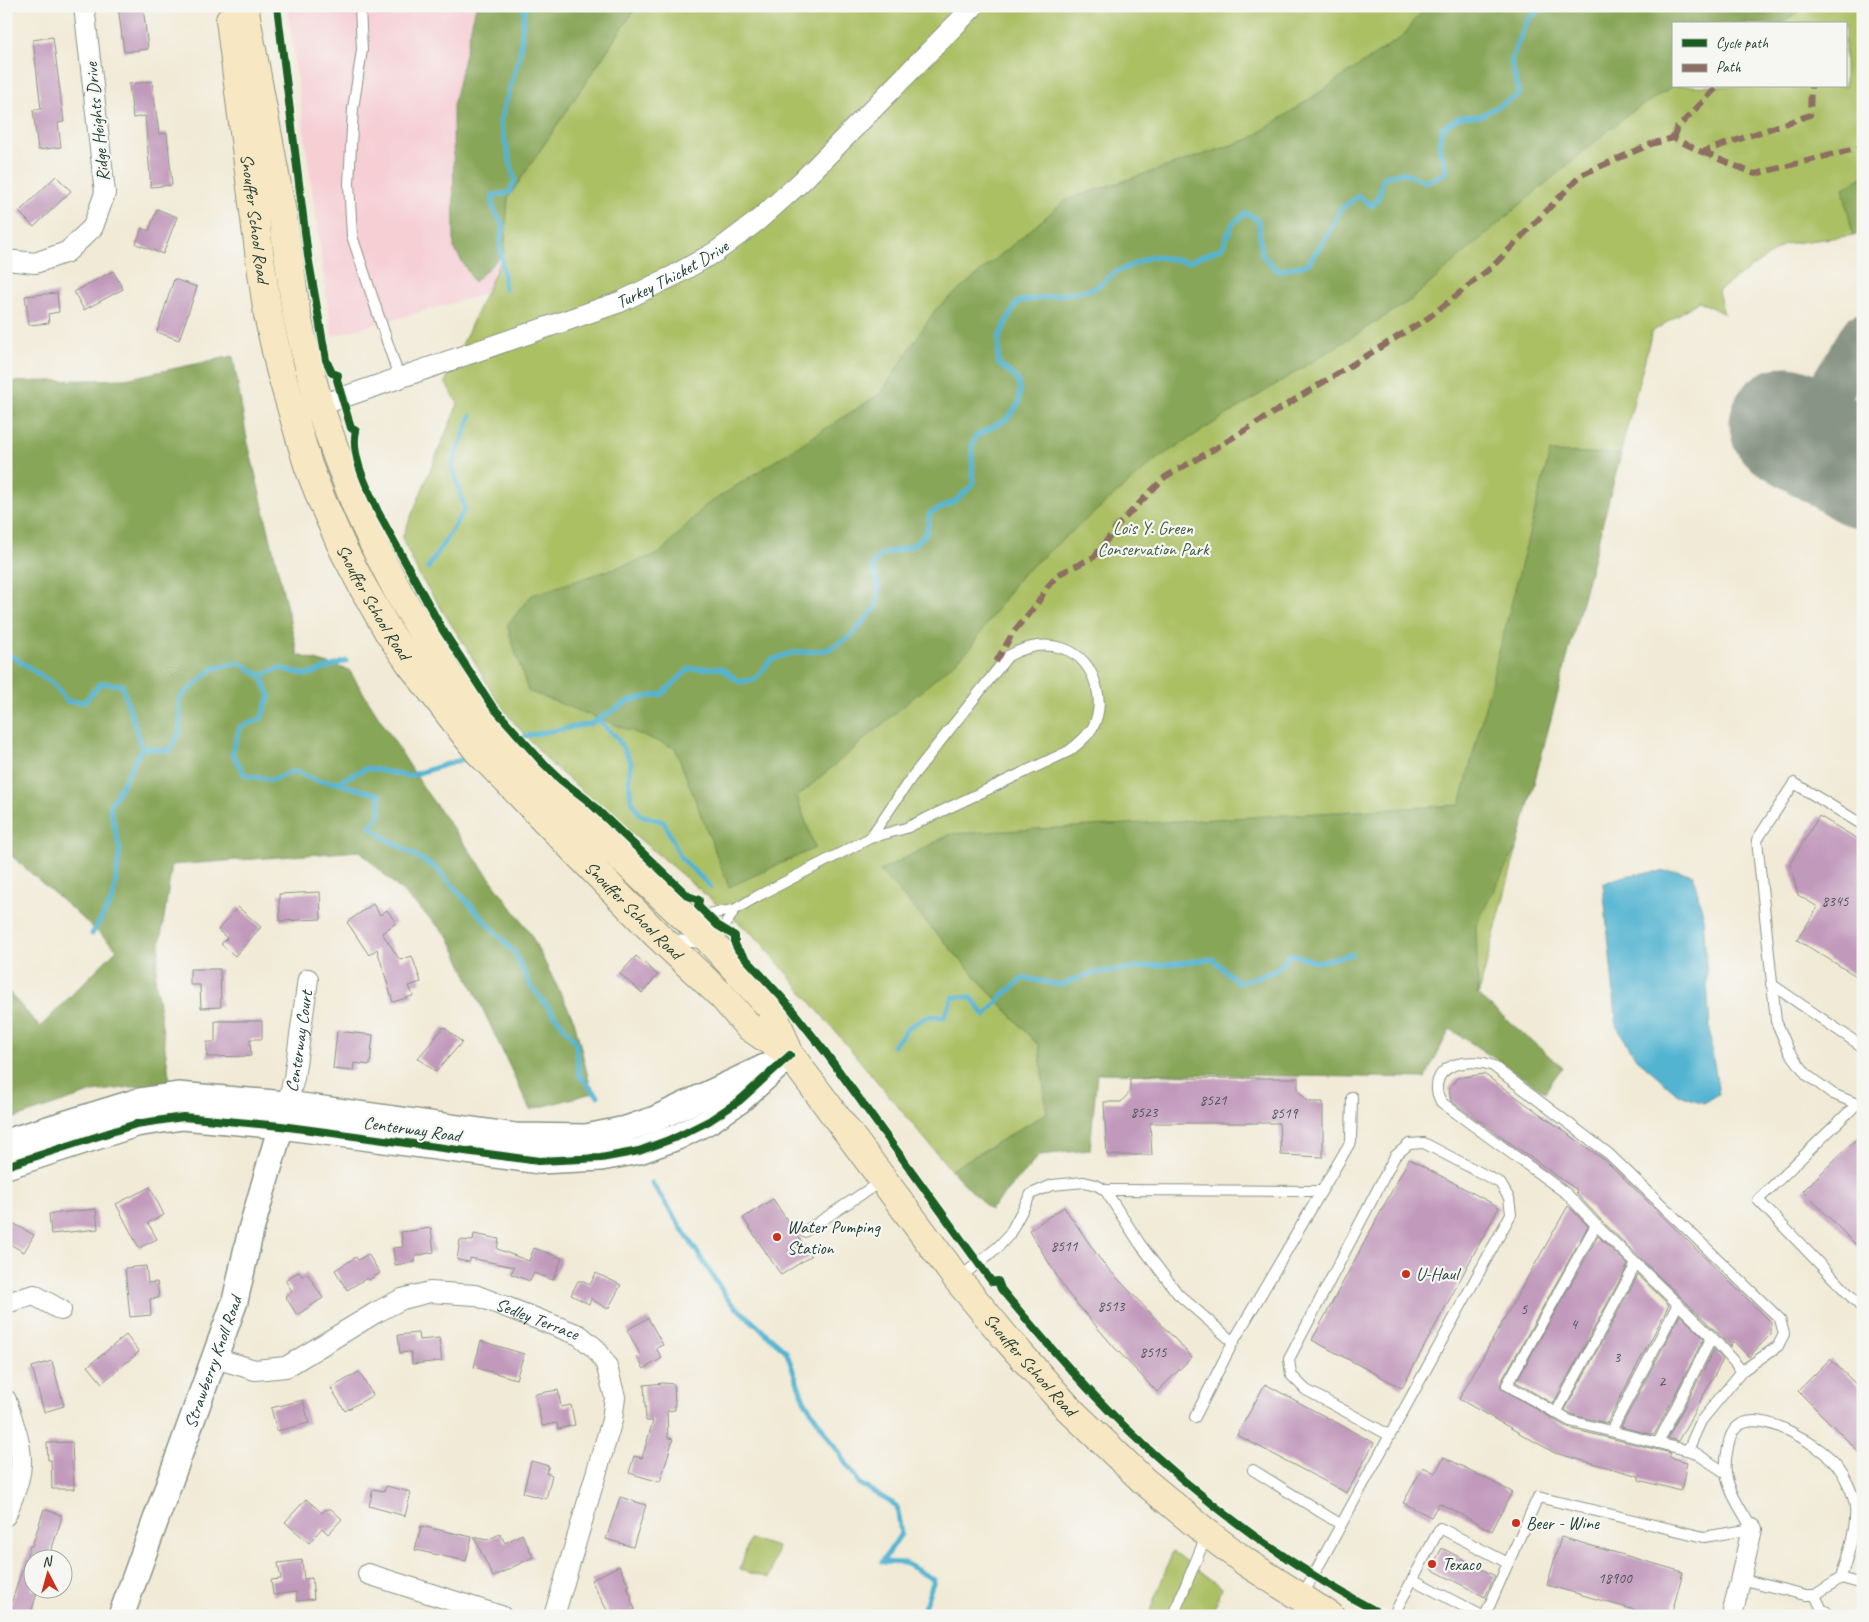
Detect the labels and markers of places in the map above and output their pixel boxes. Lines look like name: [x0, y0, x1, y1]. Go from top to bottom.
place label: Water Pumping Station: [787, 1216, 881, 1259]
marker: Water Pumping Station: [771, 1231, 783, 1243]
place label: U-Haul: [1416, 1263, 1461, 1285]
marker: U-Haul: [1400, 1268, 1412, 1280]
place label: Beer - Wine: [1526, 1512, 1600, 1534]
marker: Beer - Wine: [1510, 1517, 1522, 1529]
place label: Texaco: [1442, 1553, 1482, 1575]
marker: Texaco: [1426, 1558, 1438, 1570]

